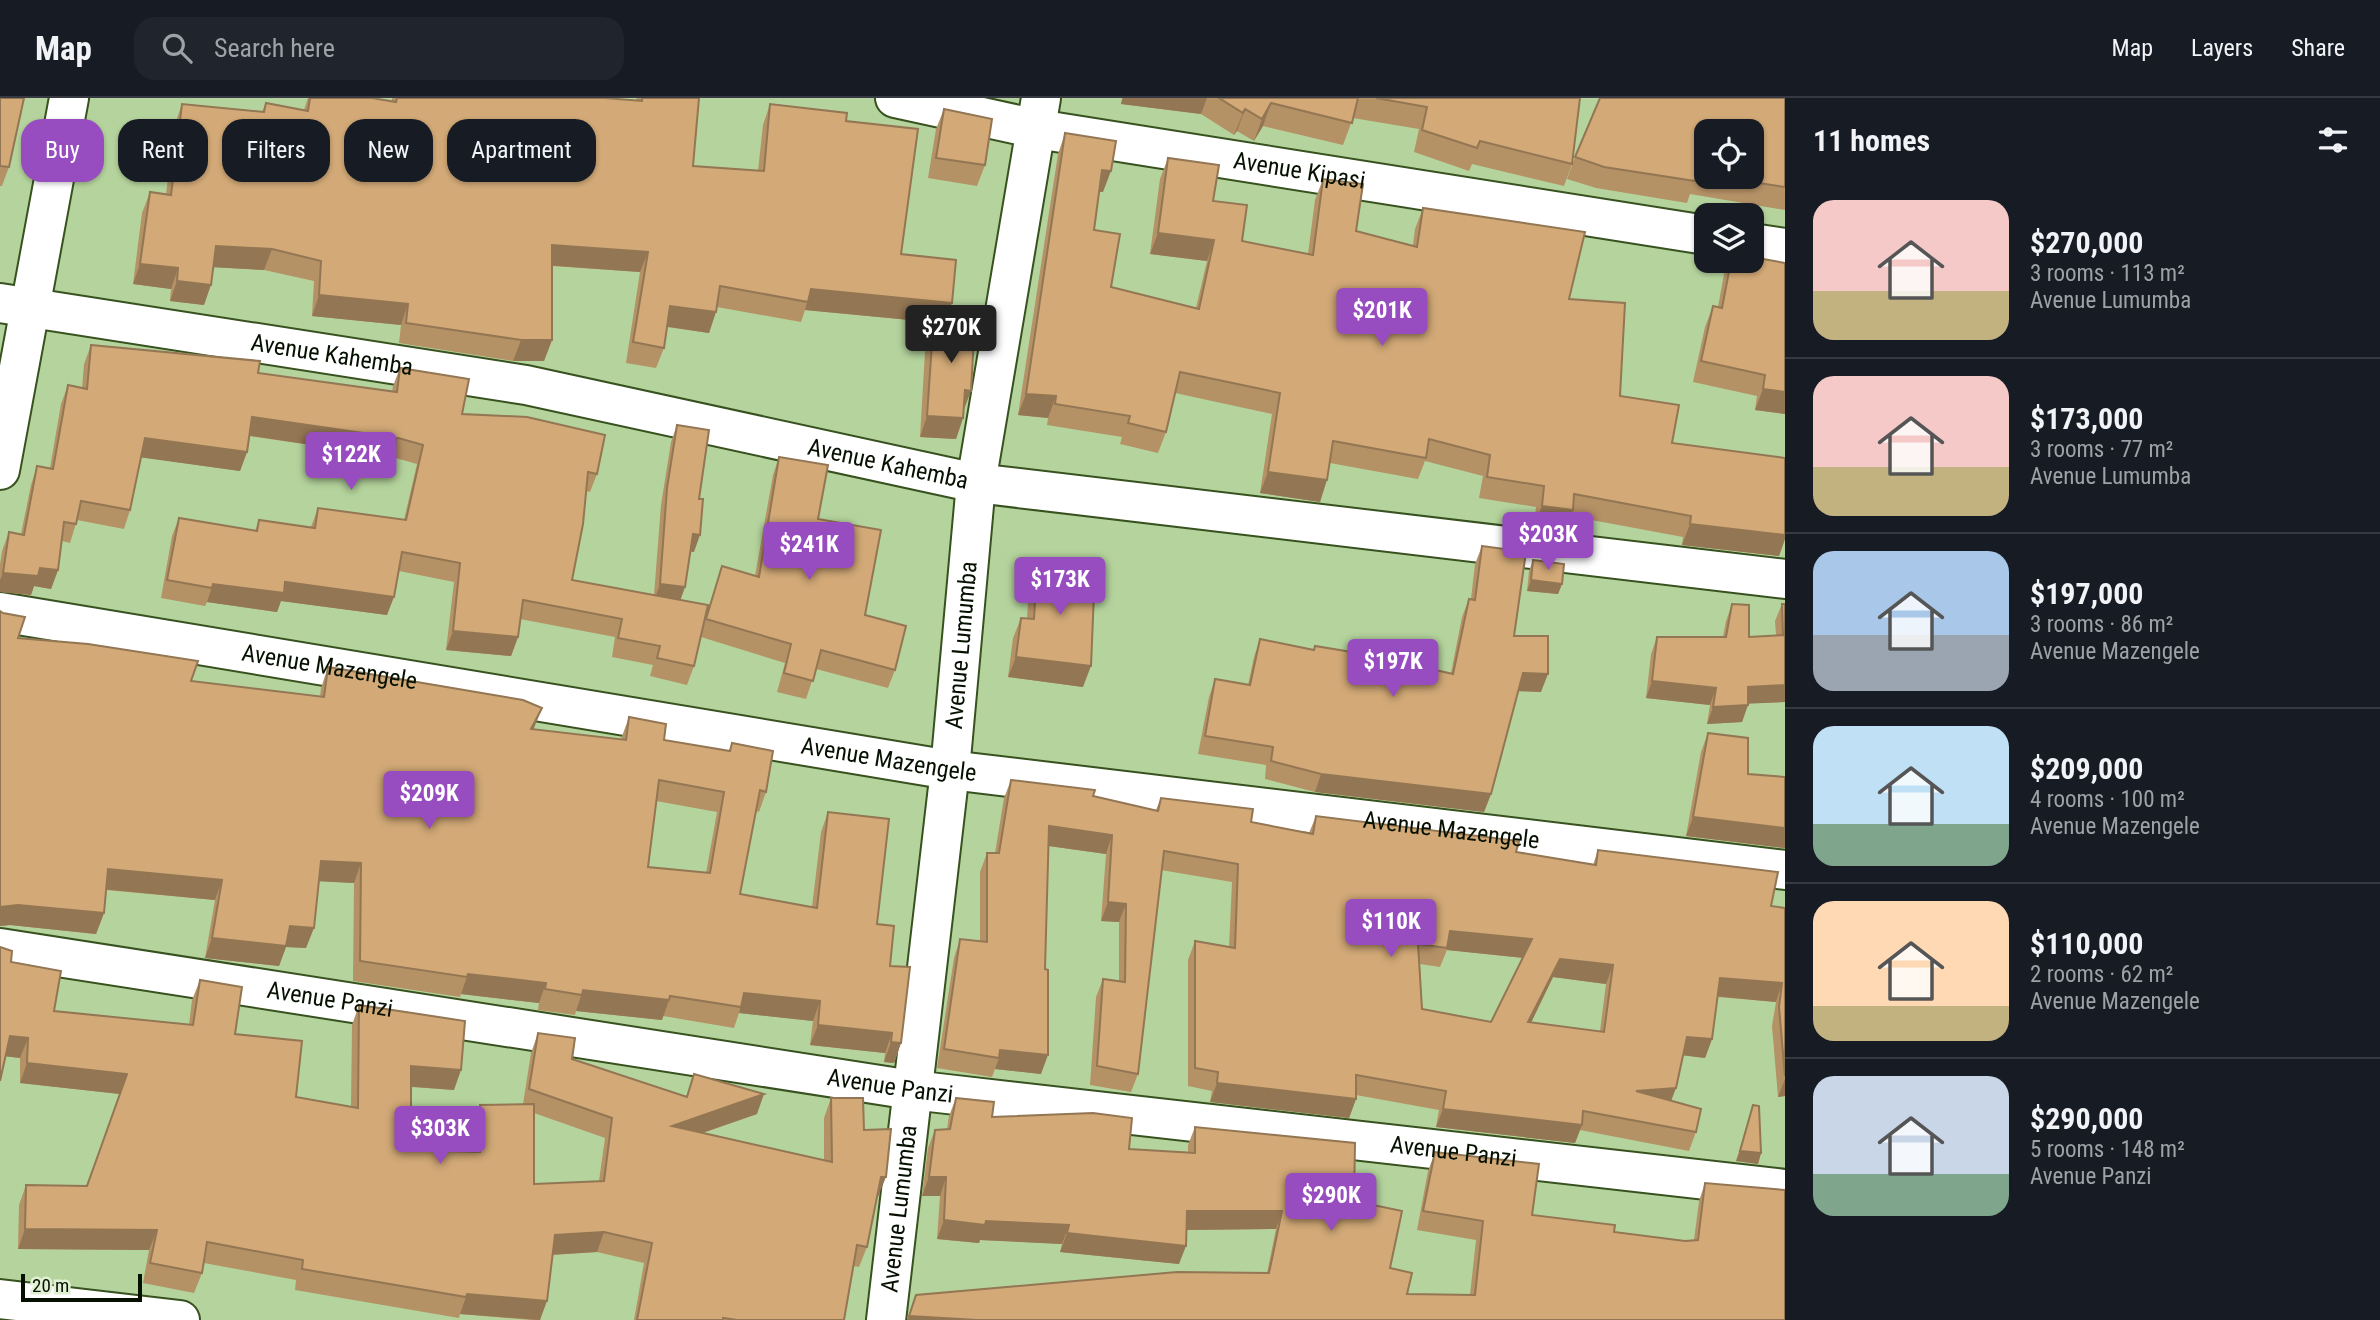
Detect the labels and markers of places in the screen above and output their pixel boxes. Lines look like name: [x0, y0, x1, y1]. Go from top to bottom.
pin: $201K: [1333, 288, 1431, 348]
pin: $270K: [902, 306, 1000, 365]
pin: $122K: [302, 432, 400, 492]
pin: $203K: [1499, 512, 1597, 572]
pin: $241K: [760, 522, 858, 582]
pin: $173K: [1011, 558, 1109, 617]
pin: $197K: [1344, 640, 1442, 699]
pin: $209K: [380, 772, 478, 831]
pin: $110K: [1342, 900, 1440, 959]
pin: $303K: [391, 1107, 489, 1166]
pin: $290K: [1282, 1174, 1380, 1233]

